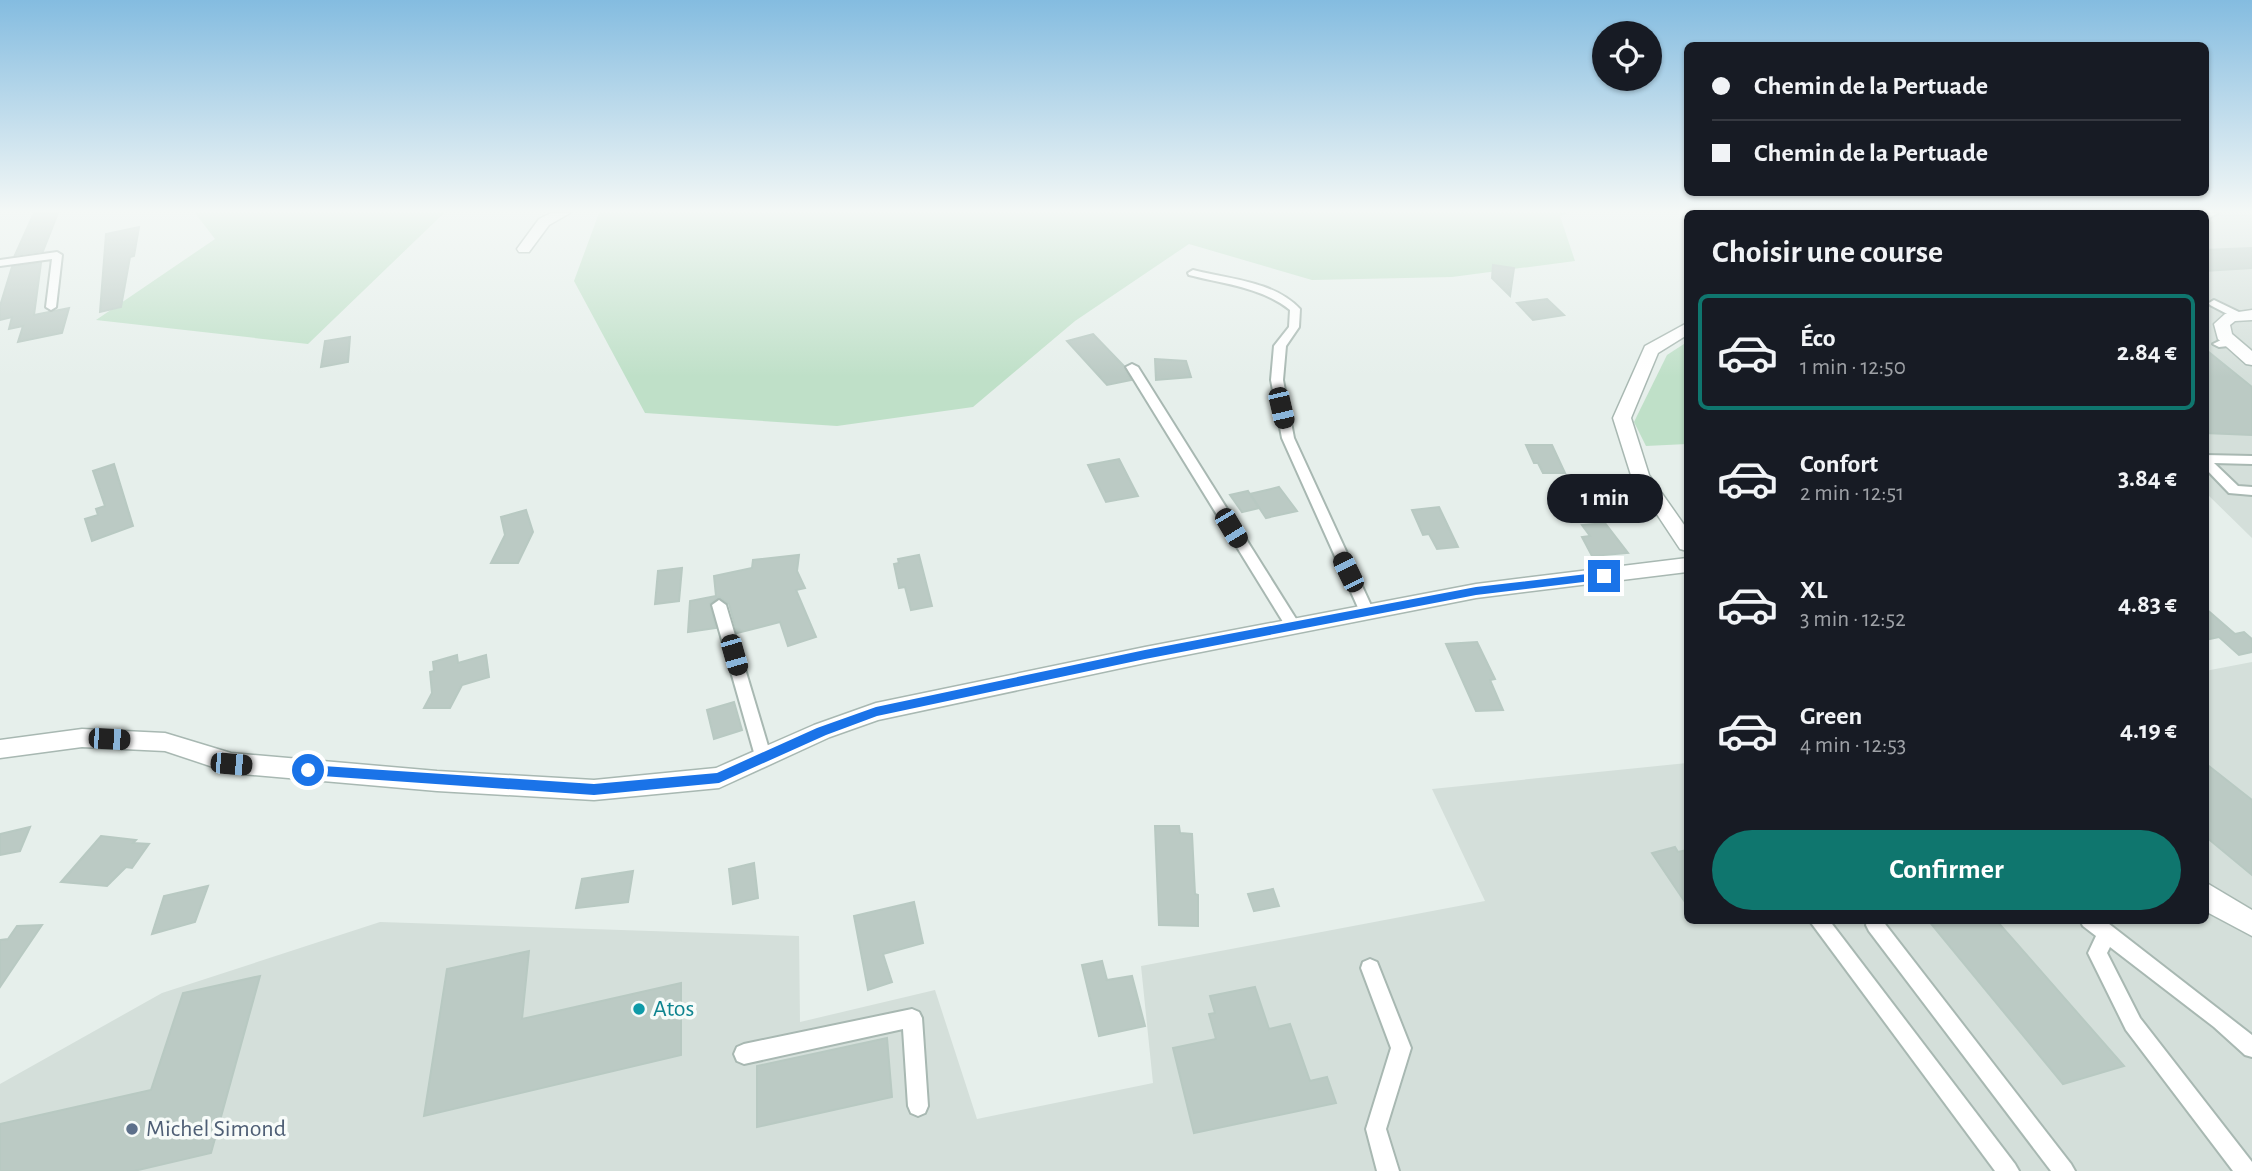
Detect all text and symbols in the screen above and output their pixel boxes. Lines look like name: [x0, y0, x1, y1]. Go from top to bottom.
map controls: [1592, 21, 1662, 91]
button: locate: [1592, 21, 1662, 91]
text: Chemin de la Pertuade: [1754, 73, 1988, 99]
text: Chemin de la Pertuade: [1754, 140, 1988, 166]
text: Choisir une course: [1712, 236, 1943, 268]
icon: car: [1716, 321, 1779, 384]
text: Éco: [1800, 325, 1836, 351]
text: 2.84 €: [2117, 339, 2177, 365]
text: 1 min · 12:50: [1800, 356, 1906, 379]
car: [1267, 385, 1296, 431]
icon: car: [1716, 447, 1779, 510]
text: Confort: [1800, 451, 1878, 477]
text: 3.84 €: [2118, 465, 2177, 491]
callout: 1 min: [1546, 475, 1662, 524]
text: 2 min · 12:51: [1800, 482, 1904, 505]
text: 1 min: [1581, 487, 1629, 510]
car: [1212, 505, 1251, 551]
car: [1330, 549, 1367, 595]
route end: [1588, 560, 1620, 592]
icon: car: [1716, 573, 1779, 636]
text: XL: [1800, 577, 1827, 603]
text: 4.83 €: [2118, 591, 2177, 617]
text: 3 min · 12:52: [1800, 608, 1906, 631]
car: [719, 632, 750, 678]
icon: car: [1716, 699, 1779, 762]
text: Green: [1800, 703, 1862, 729]
text: 4.19 €: [2120, 717, 2177, 743]
car: [88, 727, 131, 751]
text: 4 min · 12:53: [1800, 734, 1906, 757]
car: [210, 752, 253, 776]
route start: [292, 754, 324, 786]
button: Confirmer: [1712, 830, 2181, 910]
place label: Atos: [653, 997, 694, 1021]
marker: Atos: [631, 1001, 647, 1017]
place label: Michel Simond: [146, 1117, 286, 1141]
marker: Michel Simond: [124, 1121, 140, 1137]

